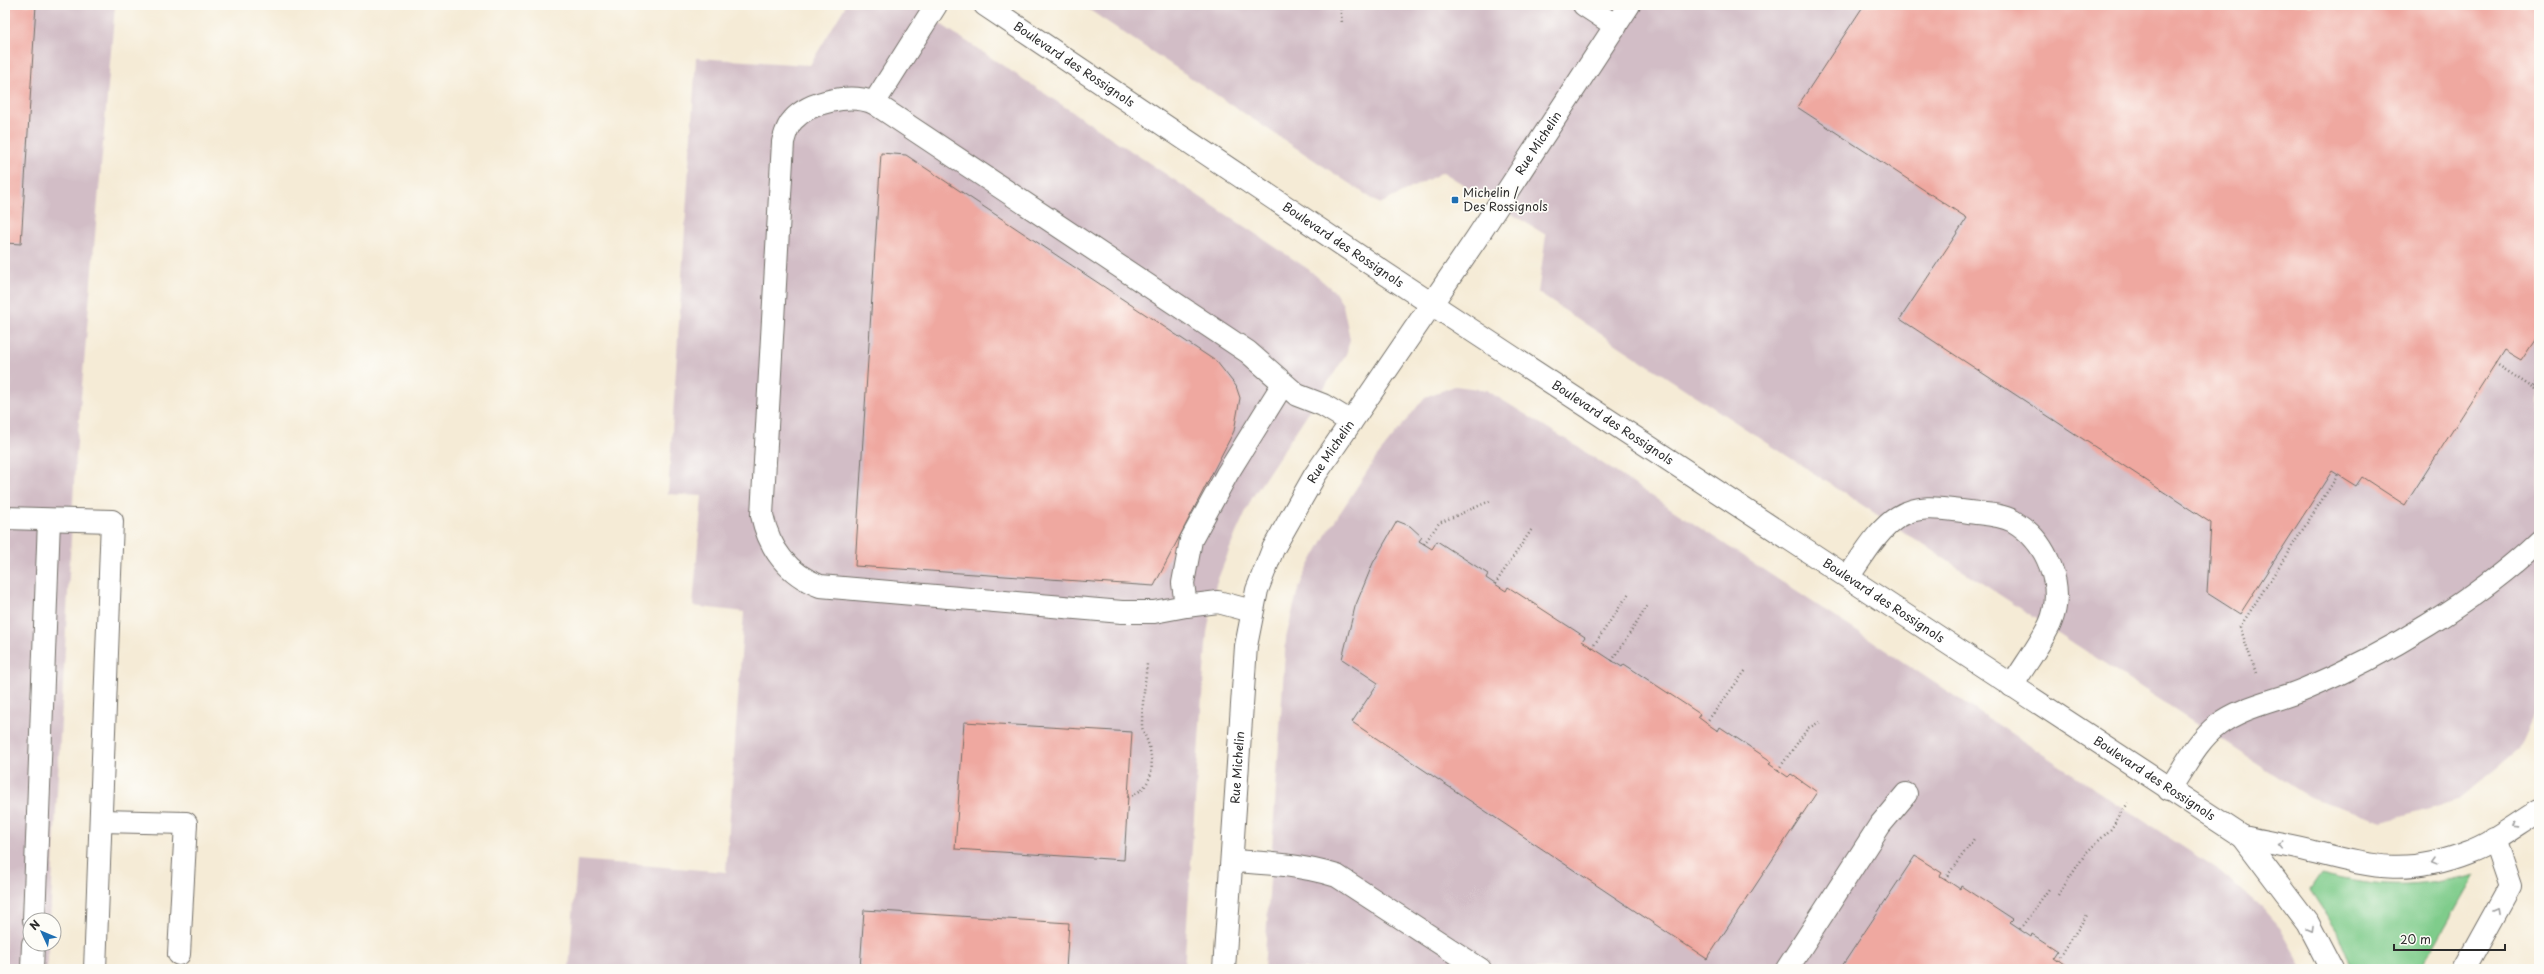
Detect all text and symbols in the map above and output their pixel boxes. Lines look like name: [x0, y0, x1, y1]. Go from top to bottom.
street label: Boulevard des Rossignols: [1010, 17, 1139, 111]
street label: Rue Michelin: [1510, 107, 1565, 178]
place label: Michelin / Des Rossignols: [1463, 183, 1548, 215]
marker: Michelin / Des Rossignols: [1450, 195, 1460, 205]
street label: Boulevard des Rossignols: [1279, 197, 1408, 292]
street label: Boulevard des Rossignols: [1549, 375, 1678, 469]
street label: Rue Michelin: [1302, 416, 1358, 486]
street label: Boulevard des Rossignols: [1819, 553, 1949, 647]
street label: Rue Michelin: [1225, 730, 1248, 804]
street label: Boulevard des Rossignols: [2090, 731, 2220, 825]
one-way arrow: [2514, 820, 2521, 827]
one-way arrow: [2277, 842, 2284, 850]
one-way arrow: [2429, 858, 2436, 867]
one-way arrow: [2492, 907, 2500, 915]
north arrow: [22, 912, 62, 952]
text: N: [25, 915, 44, 934]
one-way arrow: [2307, 925, 2314, 932]
scale bar: [2394, 926, 2505, 952]
text: 20 m: [2400, 930, 2431, 948]

